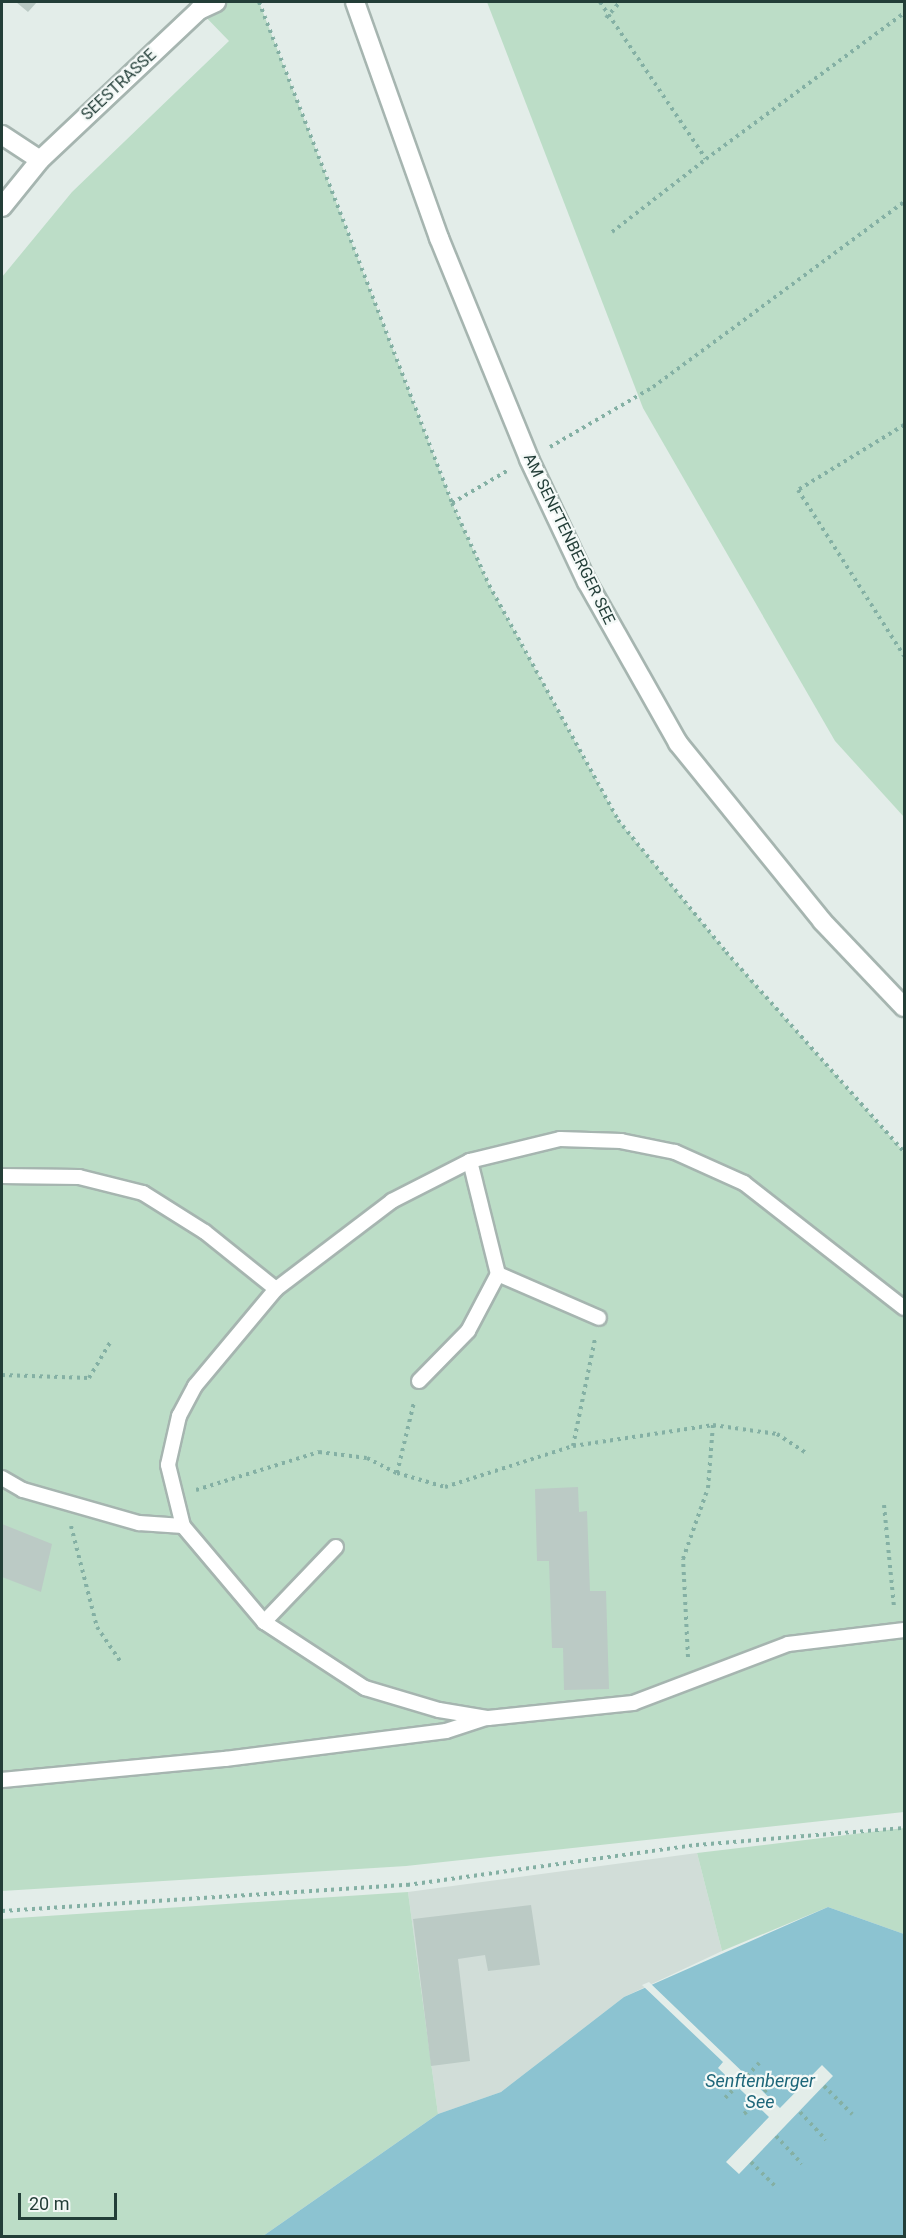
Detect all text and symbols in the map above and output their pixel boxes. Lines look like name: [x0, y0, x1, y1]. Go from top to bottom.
street label: SEESTRASSE: [78, 46, 160, 124]
street label: AM SENFTENBERGER SEE: [519, 450, 619, 628]
water label: Senftenberger See: [705, 2071, 815, 2114]
scale bar: [21, 2181, 120, 2219]
text: 20 m: [29, 2193, 69, 2214]

